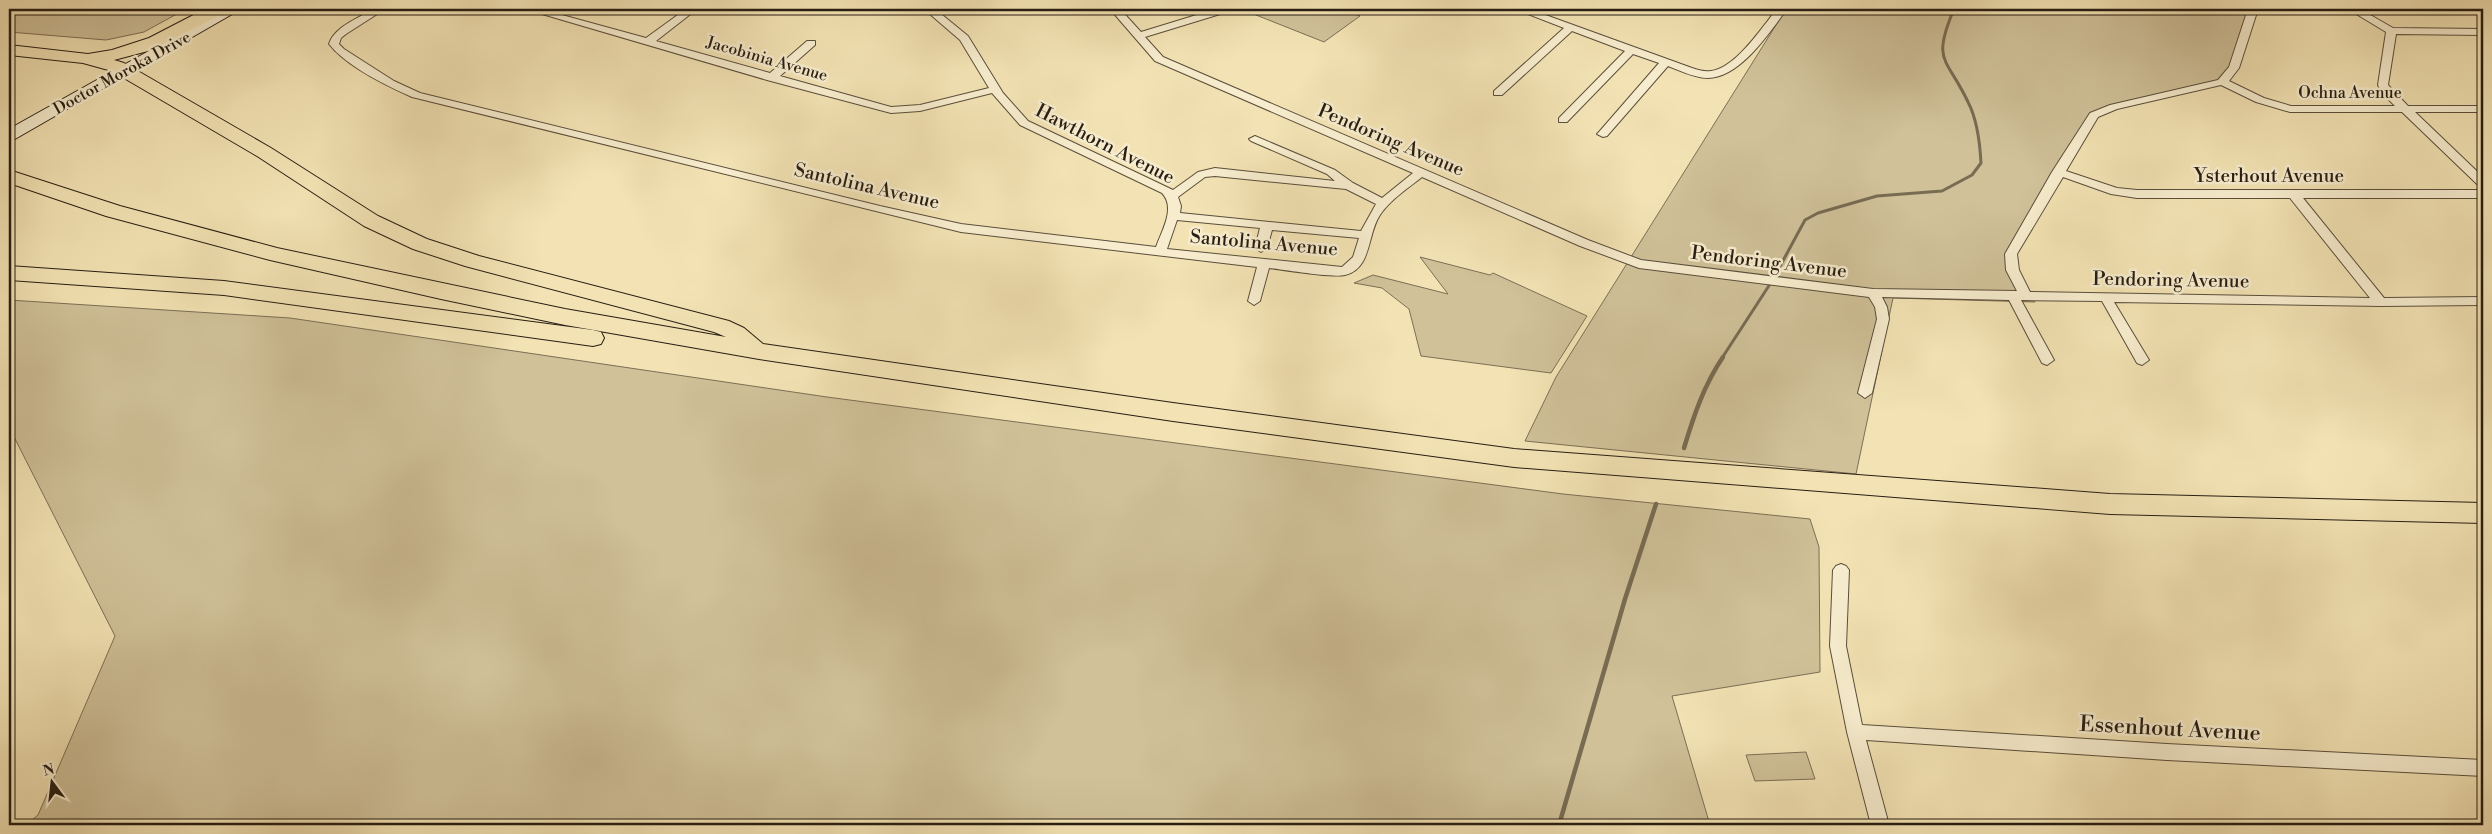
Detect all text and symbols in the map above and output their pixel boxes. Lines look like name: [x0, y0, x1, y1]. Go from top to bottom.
street label: Doctor Moroka Drive: [50, 27, 194, 119]
street label: Jacobinia Avenue: [703, 32, 830, 86]
street label: Ochna Avenue: [2298, 83, 2402, 103]
street label: Pendoring Avenue: [1314, 98, 1468, 182]
street label: Hawthorn Avenue: [1031, 99, 1179, 189]
street label: Santolina Avenue: [792, 158, 942, 214]
street label: Ysterhout Avenue: [2193, 164, 2344, 188]
street label: Santolina Avenue: [1189, 225, 1339, 261]
street label: Pendoring Avenue: [1690, 241, 1848, 283]
street label: Pendoring Avenue: [2092, 267, 2250, 293]
street label: Essenhout Avenue: [2079, 711, 2261, 747]
north arrow: [28, 756, 78, 806]
text: N: [41, 760, 57, 781]

